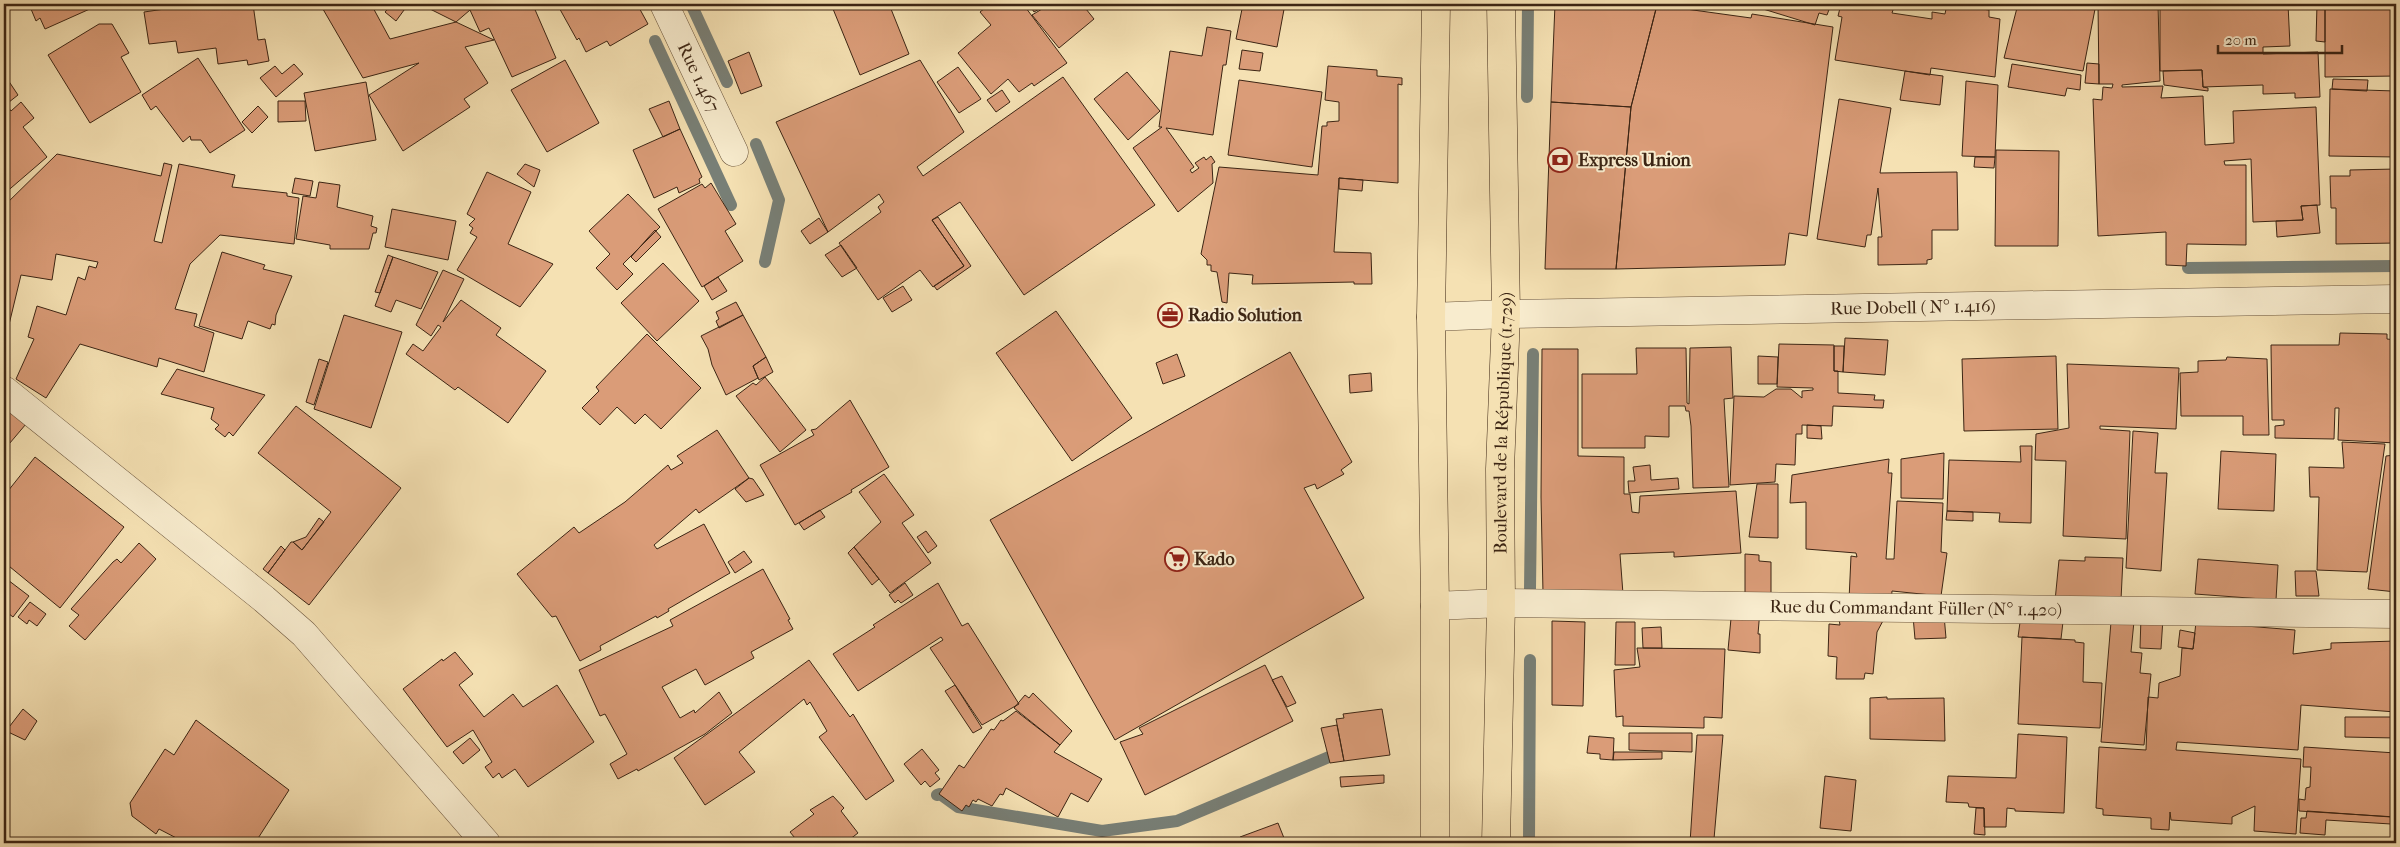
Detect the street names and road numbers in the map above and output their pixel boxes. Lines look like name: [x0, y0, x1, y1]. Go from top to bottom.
street label: Rue 1.467: [673, 39, 724, 116]
street label: Boulevard de la République (1.729): [1490, 292, 1517, 554]
street label: Rue Dobell ( N° 1.416): [1830, 296, 1996, 320]
street label: Rue du Commandant Füller (N° 1.420): [1769, 596, 2062, 621]

